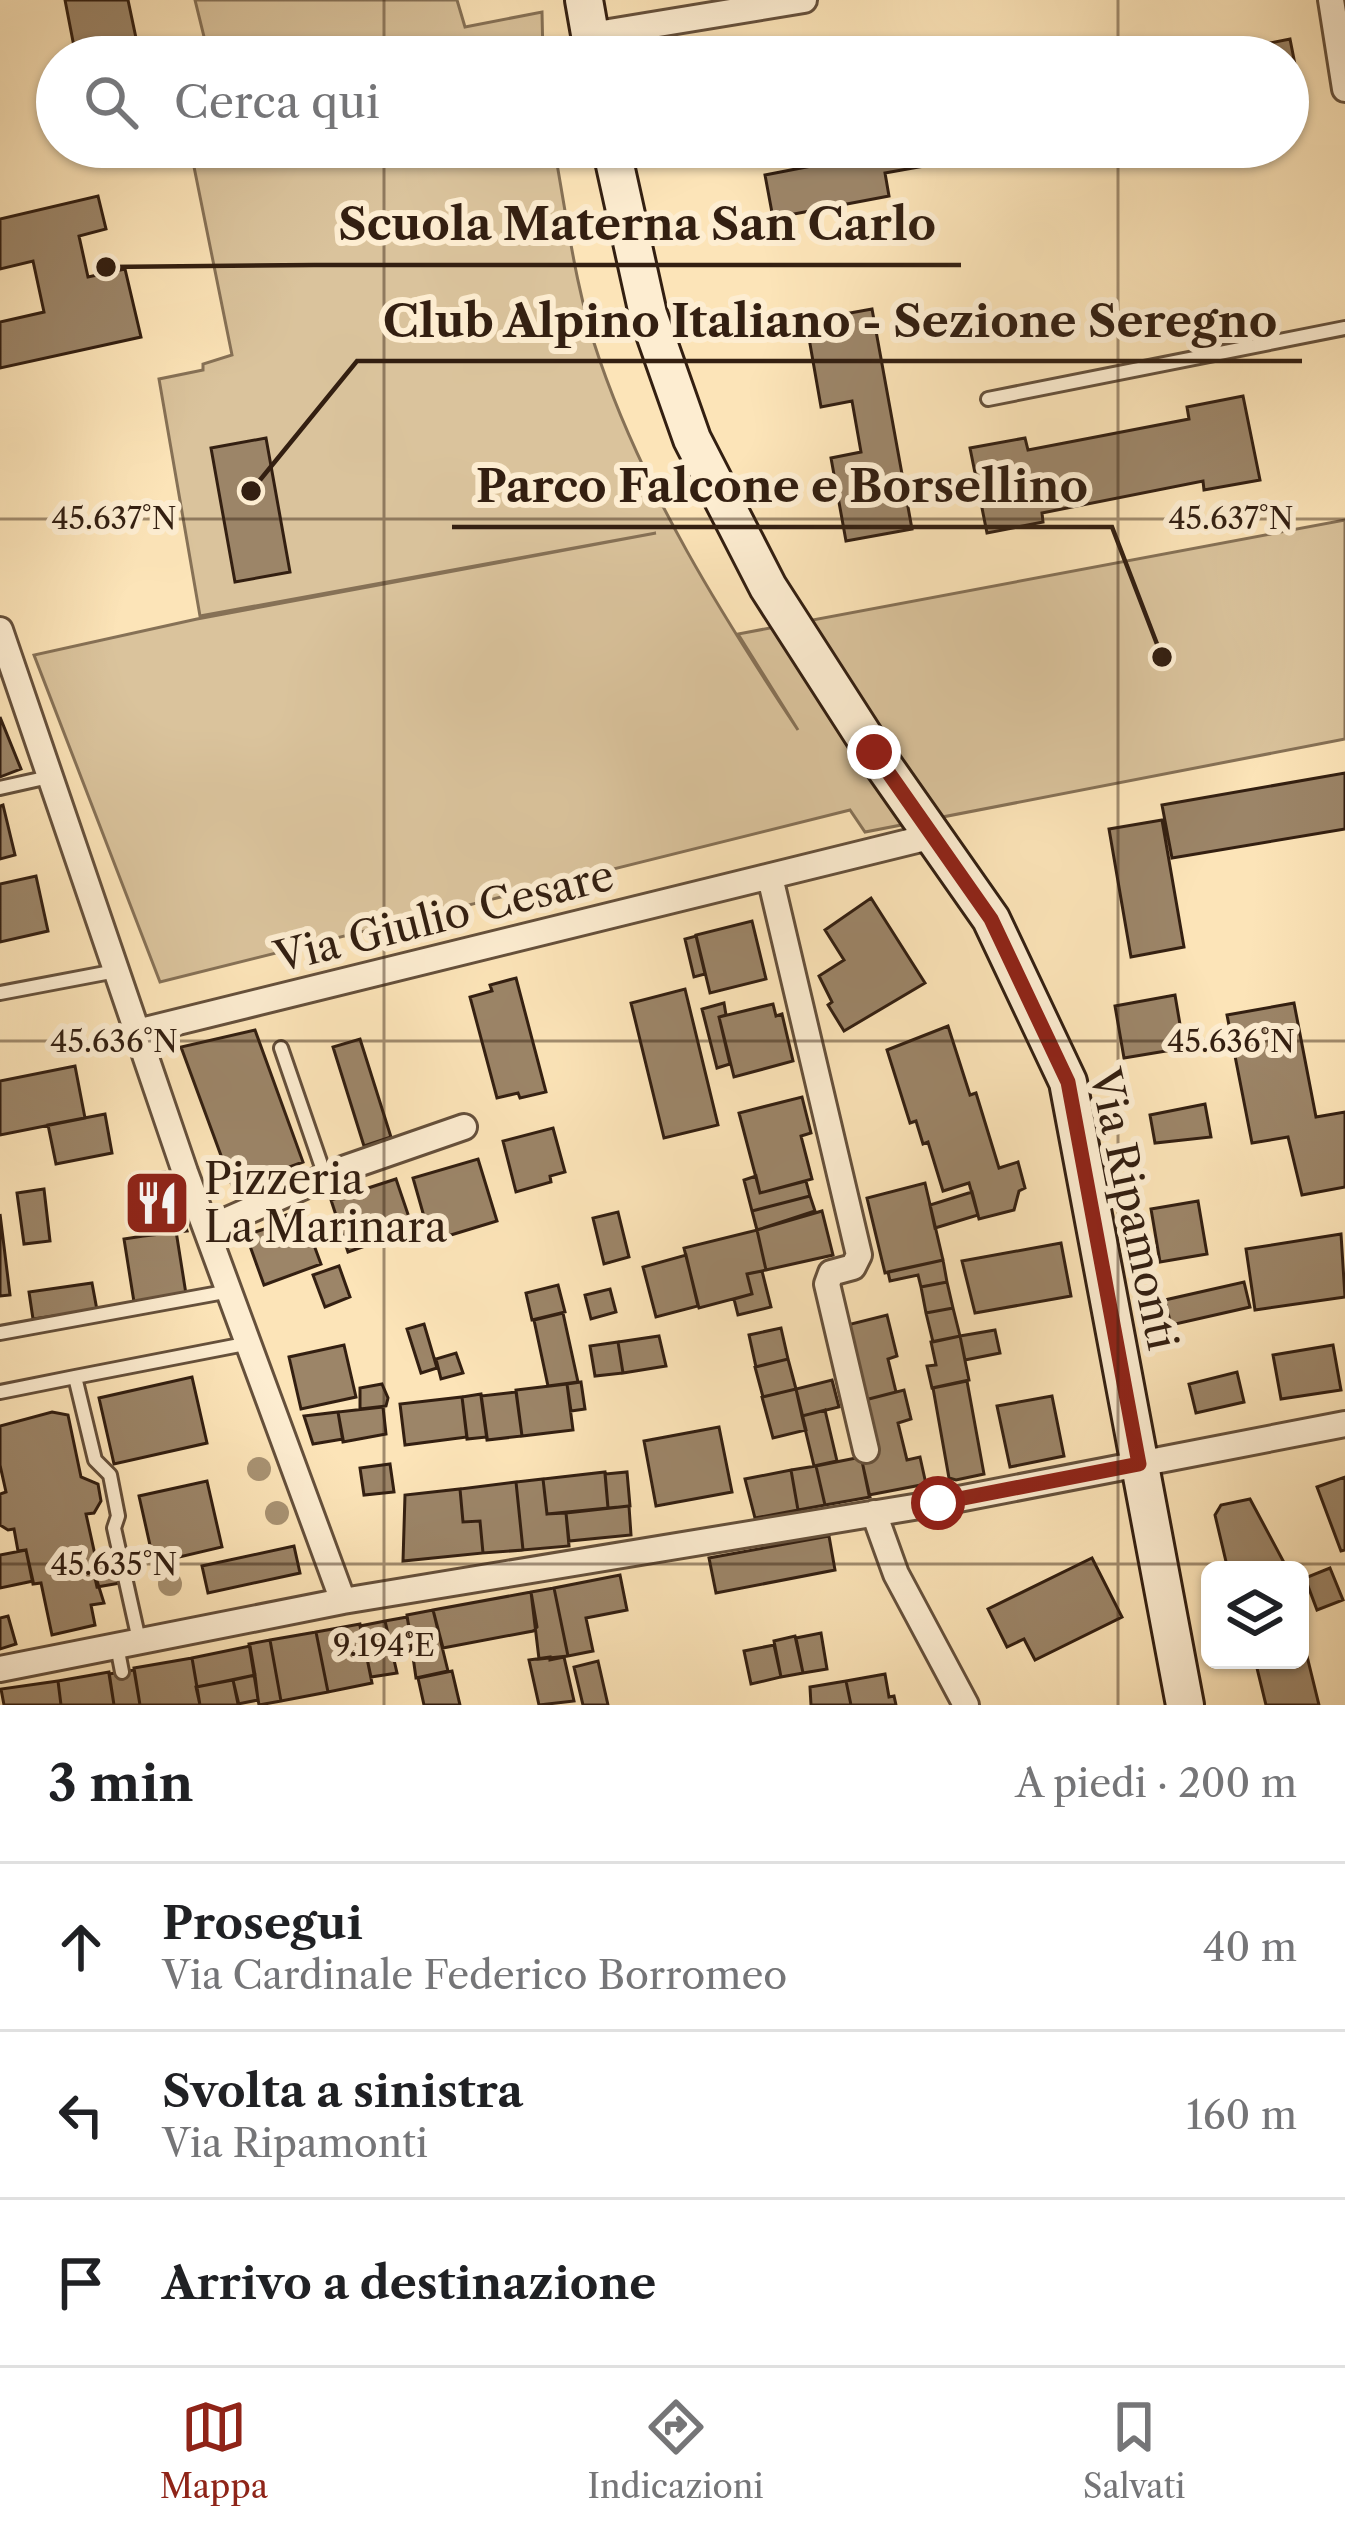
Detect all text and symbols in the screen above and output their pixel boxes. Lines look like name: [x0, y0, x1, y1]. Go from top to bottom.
search box: [36, 36, 1309, 168]
icon: search: [78, 69, 144, 135]
text: Cerca qui: [174, 74, 380, 130]
callout: Scuola Materna San Carlo: [314, 184, 961, 265]
text: Scuola Materna San Carlo: [338, 196, 936, 252]
callout: Club Alpino Italiano - Sezione Seregno: [357, 280, 1302, 361]
text: Club Alpino Italiano - Sezione Seregno: [383, 293, 1277, 349]
callout: Parco Falcone e Borsellino: [452, 446, 1112, 527]
text: Parco Falcone e Borsellino: [476, 458, 1088, 514]
text: 45.637°N: [51, 500, 177, 537]
text: 45.637°N: [1168, 500, 1294, 537]
route end: [847, 725, 901, 779]
street label: Via Giulio Cesare: [268, 849, 619, 984]
text: 45.636°N: [50, 1023, 178, 1060]
text: 45.636°N: [1167, 1023, 1295, 1060]
street label: Via Ripamonti: [1079, 1063, 1189, 1354]
place label: Pizzeria La Marinara: [204, 1153, 448, 1253]
restaurant icon: Pizzeria La Marinara: [122, 1168, 192, 1238]
route start: [911, 1476, 965, 1530]
text: 45.635°N: [51, 1546, 177, 1583]
map controls: [1201, 1561, 1309, 1669]
button: layers: [1201, 1561, 1309, 1669]
text: 9.194°E: [333, 1627, 435, 1664]
text: 3 min: [48, 1752, 194, 1814]
text: A piedi · 200 m: [1015, 1759, 1297, 1807]
text: Prosegui: [162, 1895, 363, 1951]
icon: ahead: [48, 1914, 114, 1980]
text: 40 m: [1203, 1923, 1297, 1971]
text: Via Cardinale Federico Borromeo: [162, 1951, 787, 1999]
text: Svolta a sinistra: [162, 2063, 523, 2119]
icon: left: [48, 2082, 114, 2148]
text: 160 m: [1186, 2091, 1297, 2139]
text: Via Ripamonti: [162, 2119, 428, 2167]
icon: arrive: [48, 2250, 114, 2316]
text: Arrivo a destinazione: [162, 2255, 656, 2311]
tab: Mappa: [160, 2394, 268, 2507]
tab: Indicazioni: [588, 2394, 763, 2507]
tab: Salvati: [1083, 2394, 1185, 2507]

